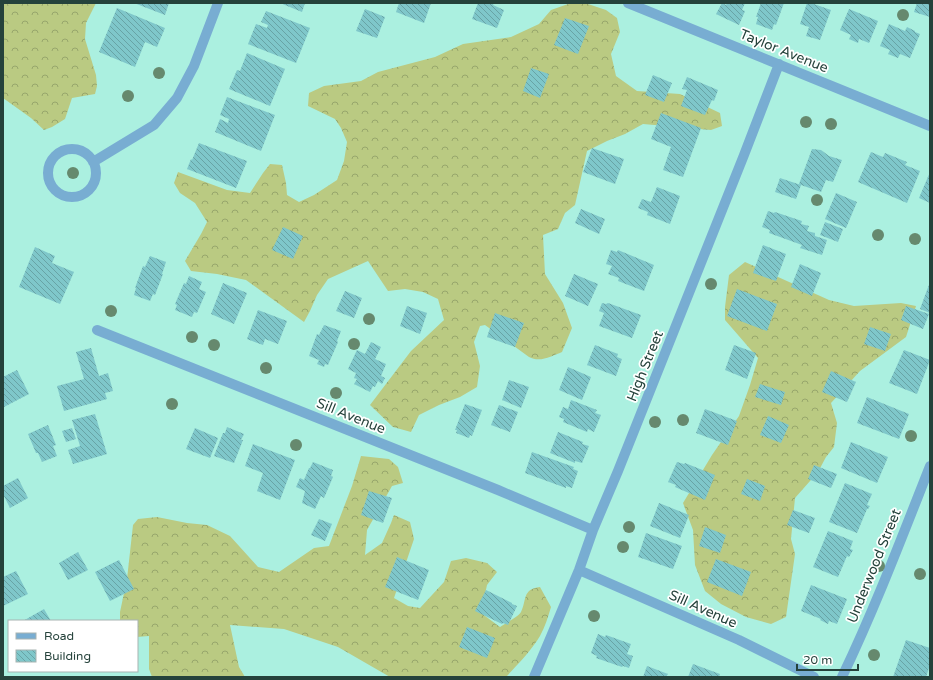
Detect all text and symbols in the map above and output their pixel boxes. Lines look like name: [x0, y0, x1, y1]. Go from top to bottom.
street label: Taylor Avenue: [737, 26, 831, 76]
street label: High Street: [623, 327, 667, 404]
street label: Sill Avenue: [314, 395, 388, 438]
street label: Underwood Street: [843, 506, 905, 626]
street label: Sill Avenue: [666, 586, 740, 632]
legend: [8, 620, 138, 672]
text: Road: [44, 629, 74, 643]
scale bar: [797, 646, 858, 672]
text: Building: [44, 649, 91, 663]
text: 20 m: [803, 653, 832, 667]

